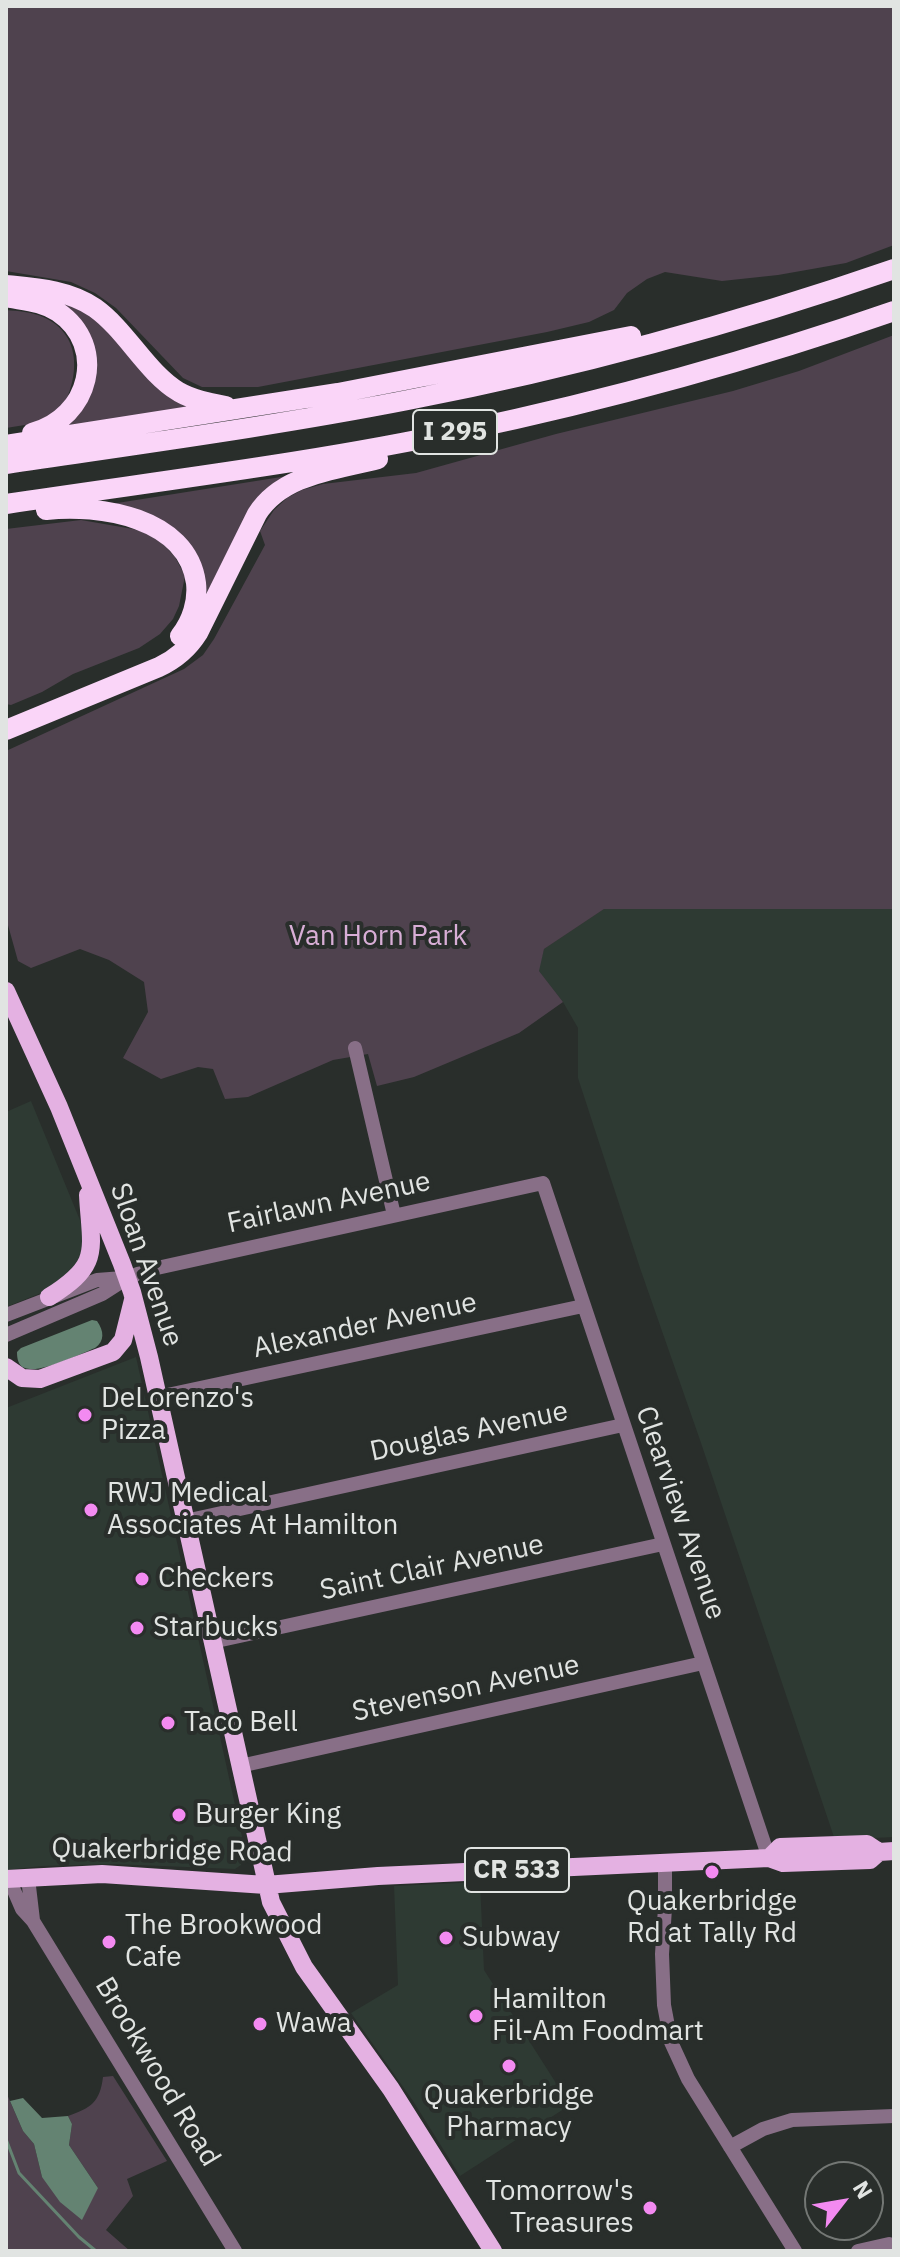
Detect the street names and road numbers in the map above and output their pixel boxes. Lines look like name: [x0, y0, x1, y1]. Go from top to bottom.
road number: I 295: [413, 410, 497, 454]
street label: Fairlawn Avenue: [224, 1165, 434, 1241]
street label: Sloan Avenue: [102, 1179, 190, 1351]
street label: Alexander Avenue: [250, 1286, 480, 1366]
street label: Douglas Avenue: [367, 1395, 571, 1469]
street label: Clearview Avenue: [628, 1402, 732, 1624]
street label: Saint Clair Avenue: [317, 1528, 547, 1608]
street label: Stevenson Avenue: [349, 1649, 583, 1729]
street label: Quakerbridge Road: [51, 1832, 293, 1870]
road number: CR 533: [465, 1848, 569, 1892]
street label: Brookwood Road: [87, 1971, 227, 2173]

